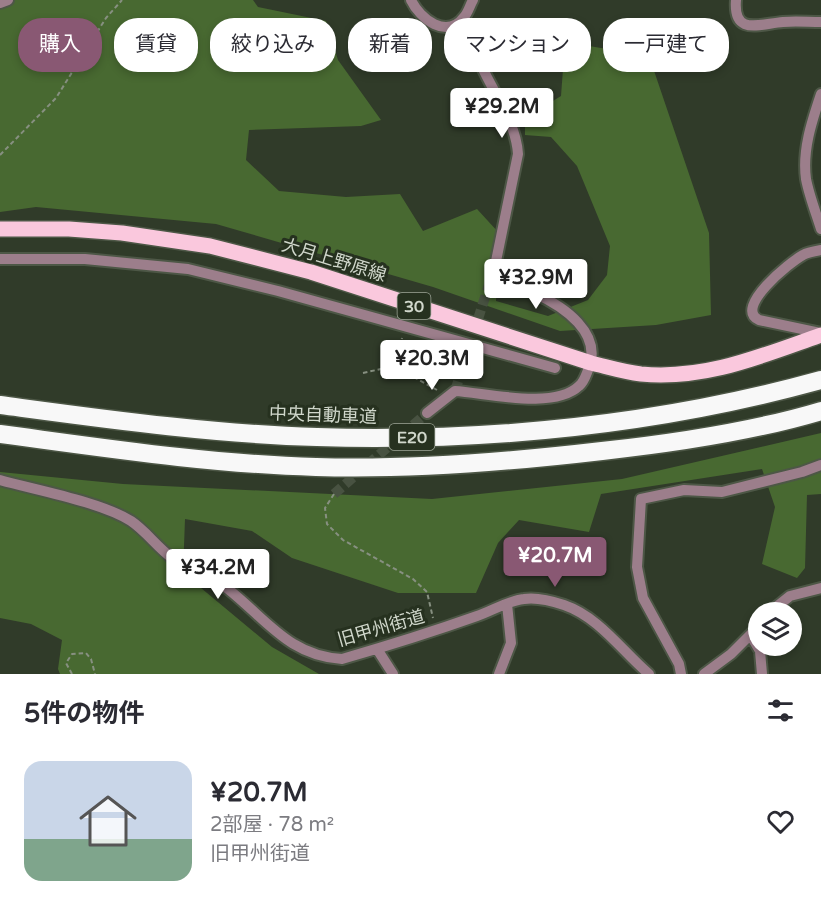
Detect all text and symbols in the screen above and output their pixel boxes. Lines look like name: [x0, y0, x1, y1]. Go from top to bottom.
chip: 購入: [18, 18, 102, 72]
chip: 賃貸: [114, 18, 198, 72]
chip: 絞り込み: [210, 18, 336, 72]
chip: 新着: [348, 18, 432, 72]
chip: マンション: [444, 18, 591, 72]
chip: 一戸建て: [603, 18, 729, 72]
pin: ¥29.2M: [453, 88, 551, 139]
text: ¥29.2M: [464, 95, 540, 119]
street label: 大月上野原線: [279, 234, 389, 286]
pin: ¥32.9M: [487, 259, 585, 310]
text: ¥32.9M: [498, 266, 574, 290]
road number: 30: [398, 293, 430, 319]
pin: ¥20.3M: [383, 340, 481, 391]
text: ¥20.3M: [394, 347, 470, 371]
street label: 中央自動車道: [269, 402, 377, 428]
road number: E20: [390, 424, 434, 450]
pin: ¥20.7M: [506, 537, 604, 588]
text: ¥20.7M: [517, 544, 593, 568]
pin: ¥34.2M: [169, 549, 267, 600]
text: ¥34.2M: [180, 556, 256, 580]
map controls: [748, 602, 802, 656]
button: layers: [748, 602, 802, 656]
street label: 旧甲州街道: [335, 605, 427, 651]
icon: filters: [764, 694, 797, 727]
text: 5件の物件: [24, 698, 144, 729]
text: ¥20.7M: [210, 777, 308, 808]
icon: home: [72, 785, 144, 857]
icon: heart: [764, 805, 797, 838]
text: 2部屋 · 78 m²: [210, 813, 334, 837]
text: 旧甲州街道: [210, 842, 310, 866]

